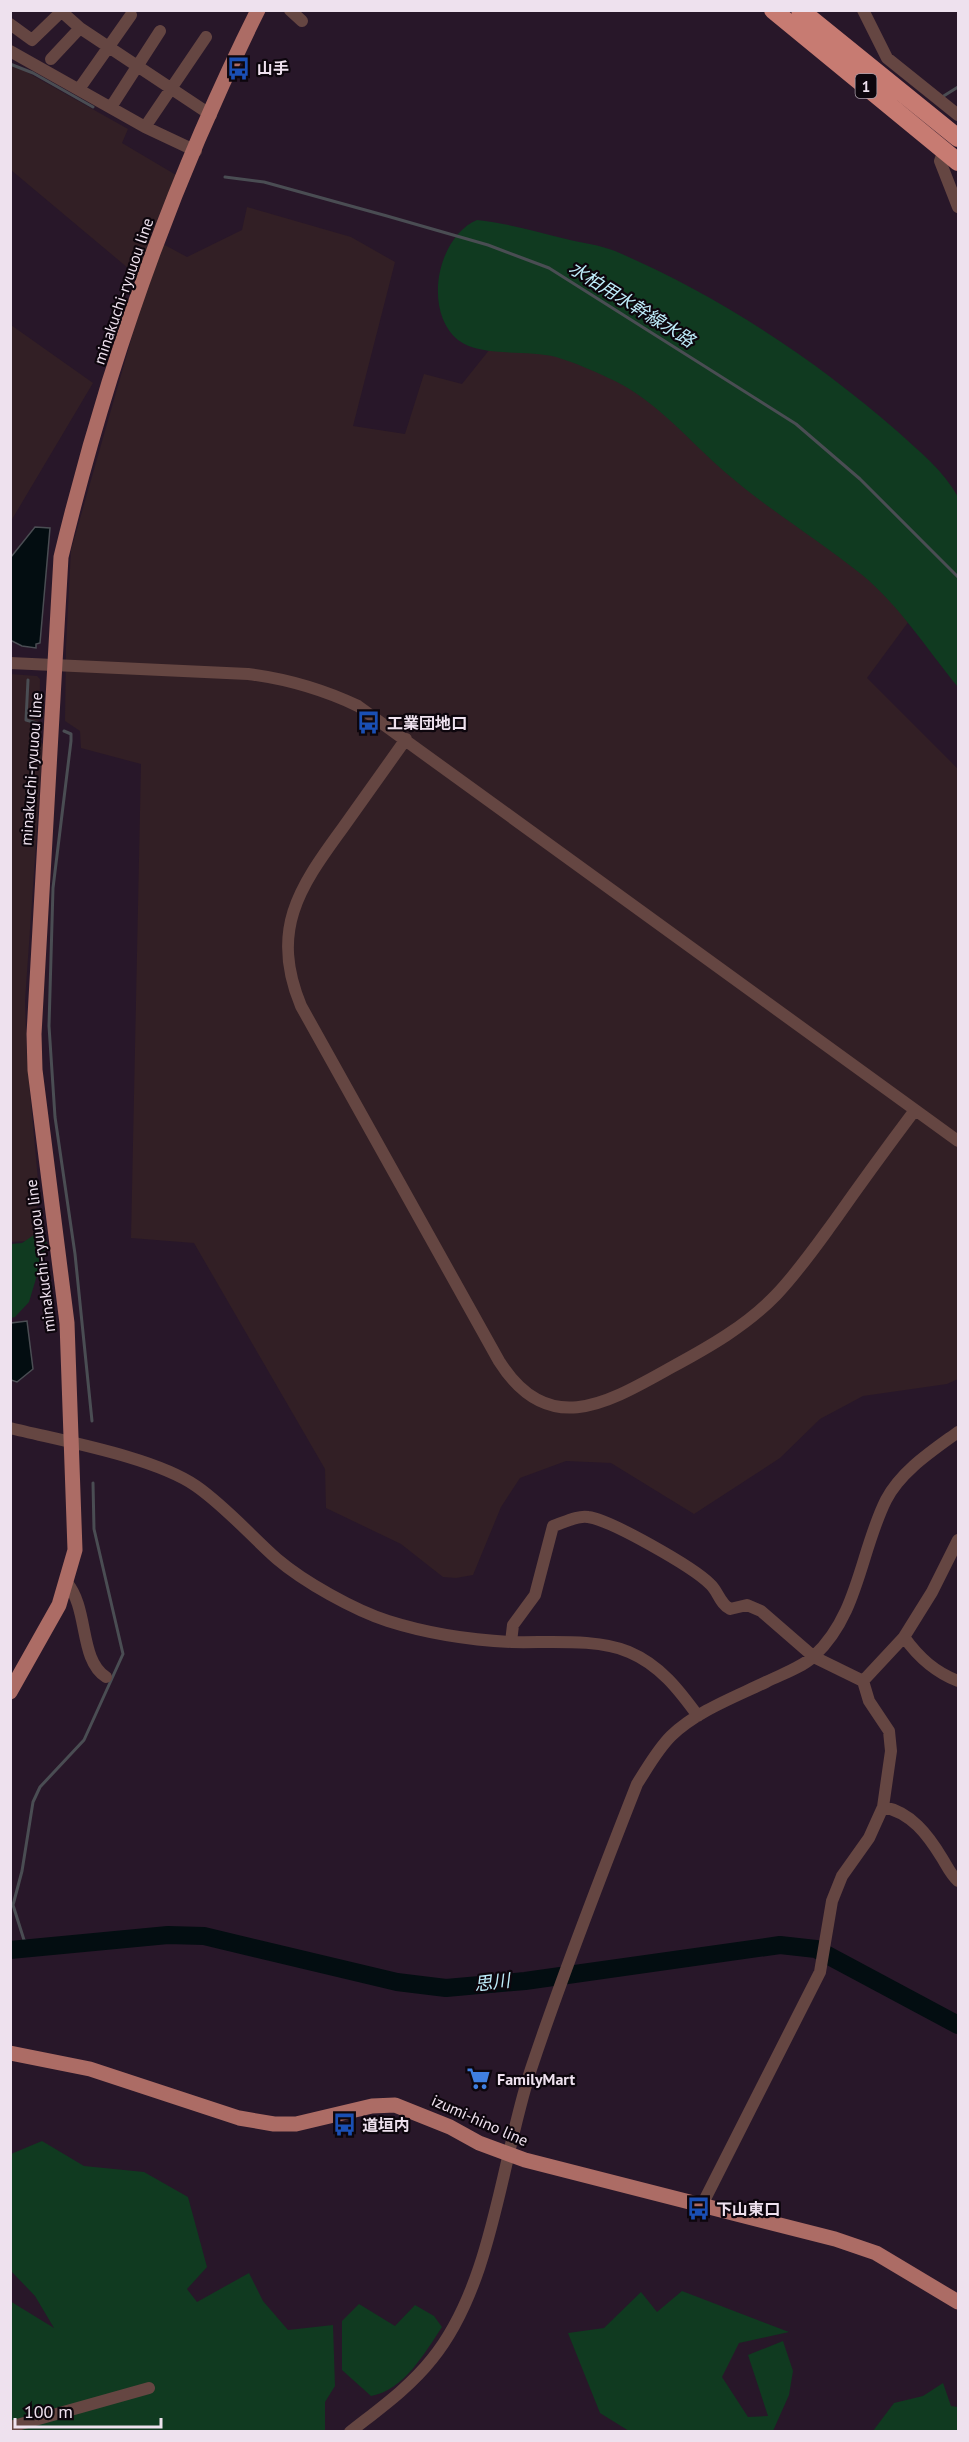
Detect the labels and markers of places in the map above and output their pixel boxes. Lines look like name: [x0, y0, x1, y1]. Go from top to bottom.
bus stop icon: 山手: [226, 55, 252, 81]
place label: 山手: [257, 58, 289, 78]
bus stop icon: 工業団地口: [356, 710, 382, 736]
place label: 工業団地口: [387, 713, 467, 733]
supermarket icon: FamilyMart: [466, 2066, 492, 2092]
place label: FamilyMart: [497, 2069, 575, 2089]
bus stop icon: 道垣内: [331, 2112, 357, 2138]
place label: 道垣内: [362, 2115, 410, 2135]
bus stop icon: 下山東口: [685, 2196, 711, 2222]
place label: 下山東口: [716, 2199, 780, 2219]

